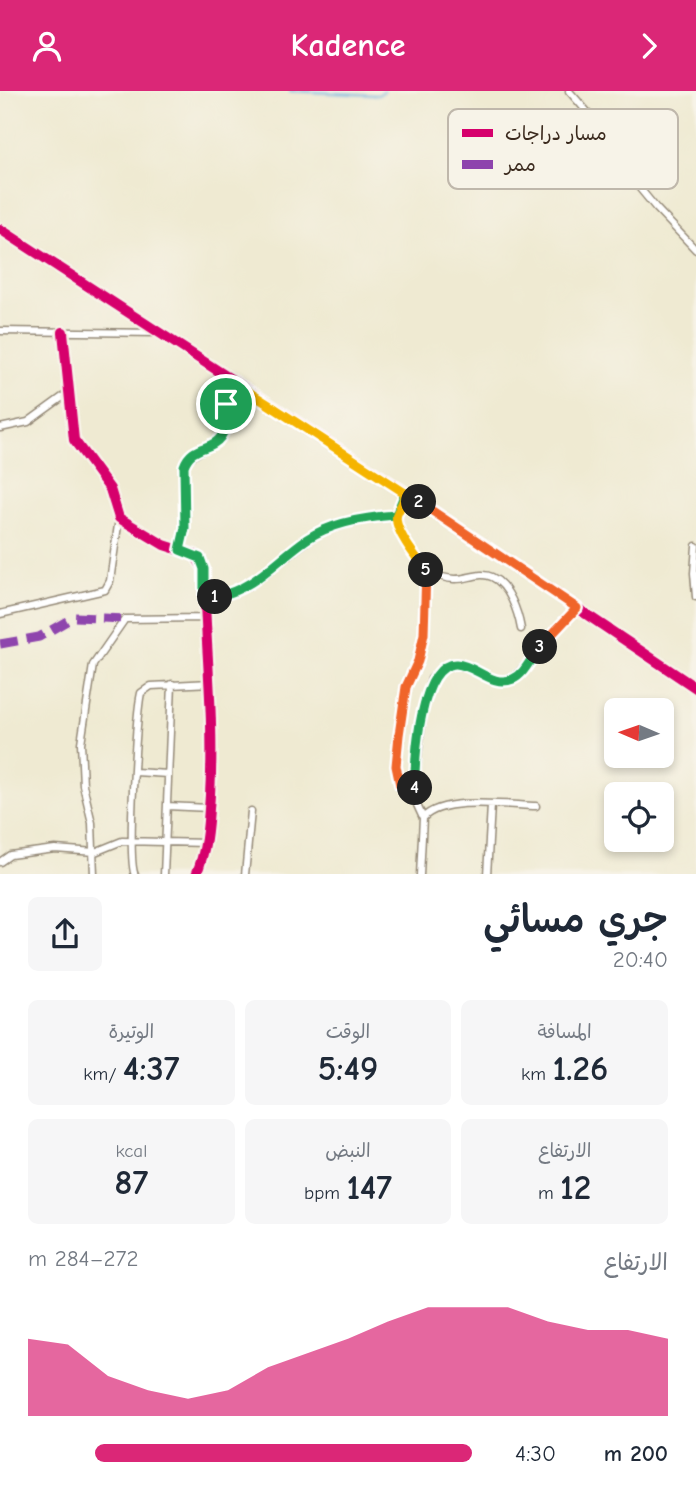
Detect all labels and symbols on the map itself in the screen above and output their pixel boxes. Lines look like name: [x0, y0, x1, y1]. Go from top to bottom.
legend: [448, 109, 678, 189]
text: مسار دراجات: [505, 123, 607, 145]
text: ممر: [503, 154, 536, 176]
pin: [196, 374, 256, 434]
pin: 2: [402, 485, 436, 519]
pin: 5: [408, 553, 444, 587]
pin: 1: [198, 580, 232, 615]
pin: 3: [522, 629, 558, 665]
north arrow: [604, 698, 674, 768]
pin: 4: [398, 771, 432, 805]

